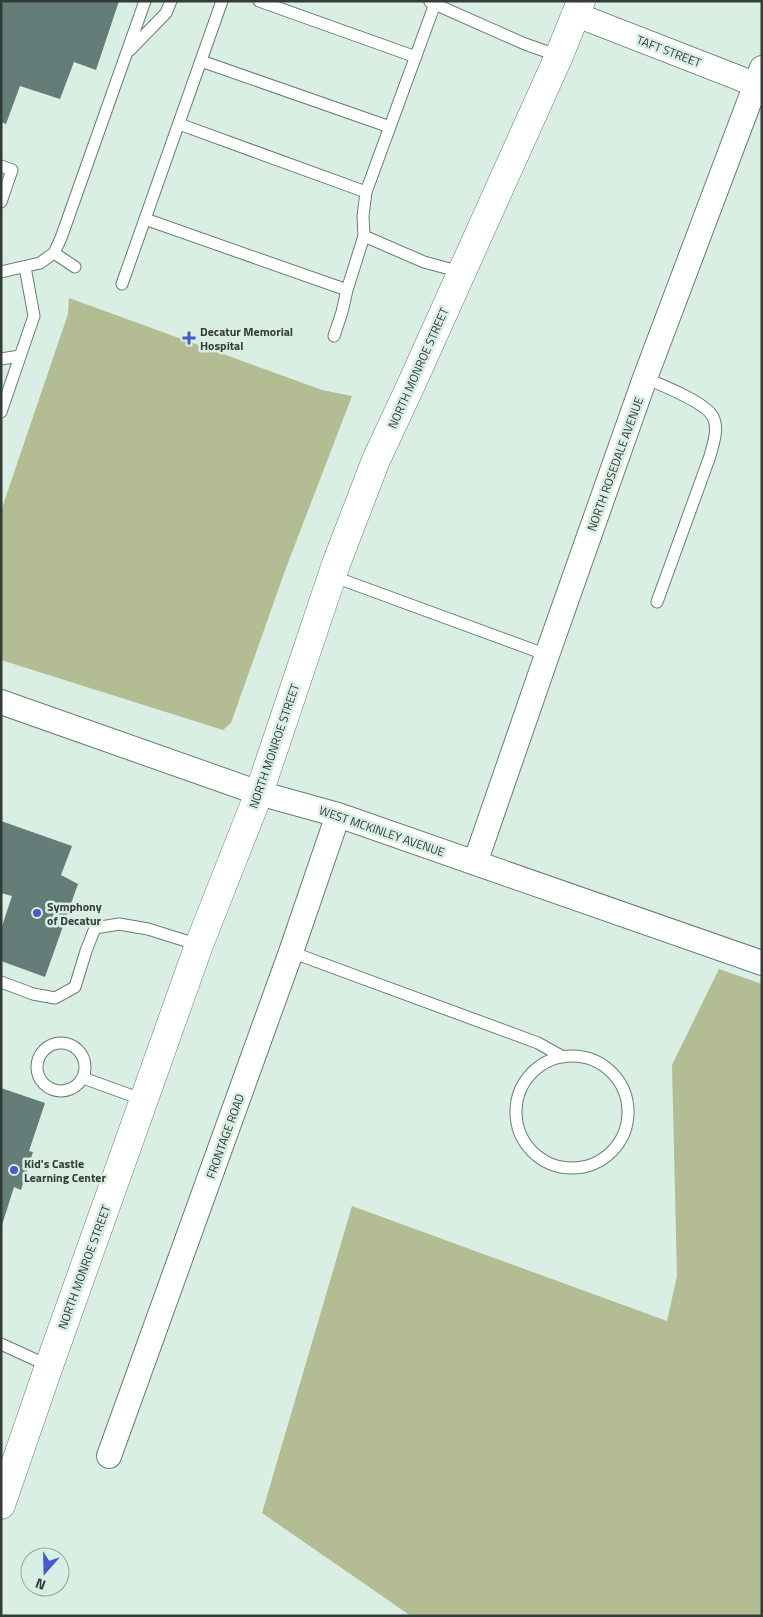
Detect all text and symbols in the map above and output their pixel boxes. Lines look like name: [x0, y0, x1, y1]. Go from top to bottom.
street label: TAFT STREET: [634, 30, 705, 72]
street label: NORTH MONROE STREET: [383, 304, 454, 432]
place label: Decatur Memorial Hospital: [200, 322, 293, 355]
marker: Decatur Memorial Hospital: [182, 331, 196, 345]
street label: NORTH ROSEDALE AVENUE: [582, 394, 648, 534]
street label: NORTH MONROE STREET: [244, 680, 305, 811]
street label: WEST MCKINLEY AVENUE: [317, 801, 448, 862]
place label: Symphony of Decatur: [47, 897, 102, 930]
marker: Symphony of Decatur: [31, 907, 43, 919]
street label: FRONTAGE ROAD: [201, 1091, 249, 1181]
place label: Kid's Castle Learning Center: [24, 1154, 106, 1187]
marker: Kid's Castle Learning Center: [8, 1164, 20, 1176]
street label: NORTH MONROE STREET: [53, 1202, 116, 1332]
north arrow: [20, 1547, 70, 1597]
text: N: [32, 1573, 49, 1596]

